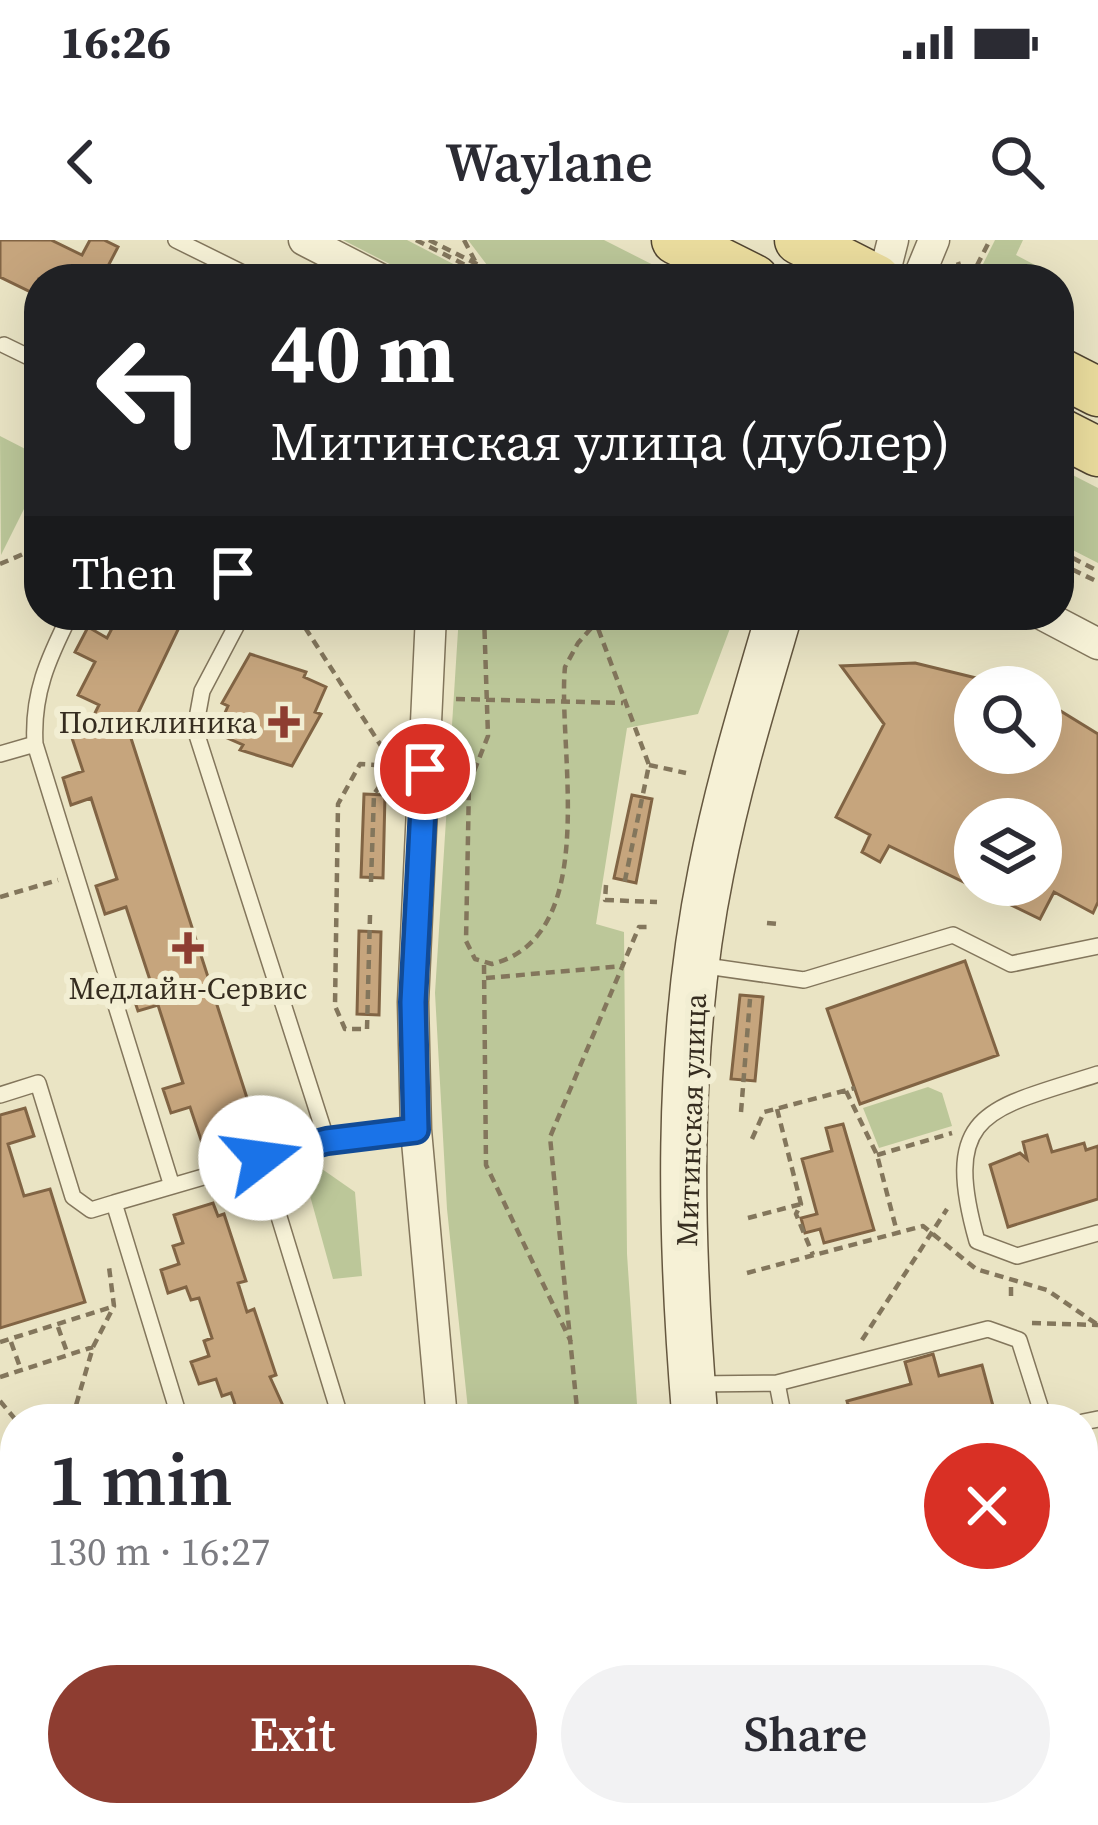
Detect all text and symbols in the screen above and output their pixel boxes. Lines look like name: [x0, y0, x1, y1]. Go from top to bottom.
text: 16:26: [60, 11, 171, 73]
text: Waylane: [445, 125, 653, 199]
icon: back: [48, 129, 114, 195]
icon: search: [984, 129, 1050, 195]
text: 40 m: [270, 295, 455, 410]
icon: left: [72, 312, 228, 468]
text: Митинская улица (дублер): [270, 404, 950, 478]
icon: arrive: [200, 540, 266, 606]
text: Then: [72, 542, 176, 604]
map controls: [954, 666, 1062, 906]
button: search: [954, 666, 1062, 774]
place label: Поликлиника: [59, 702, 258, 743]
marker: Поликлиника: [268, 706, 300, 738]
pin: [374, 718, 476, 820]
icon: arrive: [392, 736, 458, 802]
button: layers: [954, 798, 1062, 906]
marker: Медлайн-Сервис: [172, 932, 204, 964]
place label: Медлайн-Сервис: [69, 968, 307, 1009]
street label: Митинская улица: [666, 992, 716, 1247]
position arrow: [198, 1095, 324, 1221]
text: 1 min: [48, 1430, 233, 1529]
button: close: [924, 1443, 1050, 1569]
text: 130 m · 16:27: [48, 1525, 270, 1578]
button: Exit: [48, 1665, 537, 1803]
button: Share: [561, 1665, 1050, 1803]

